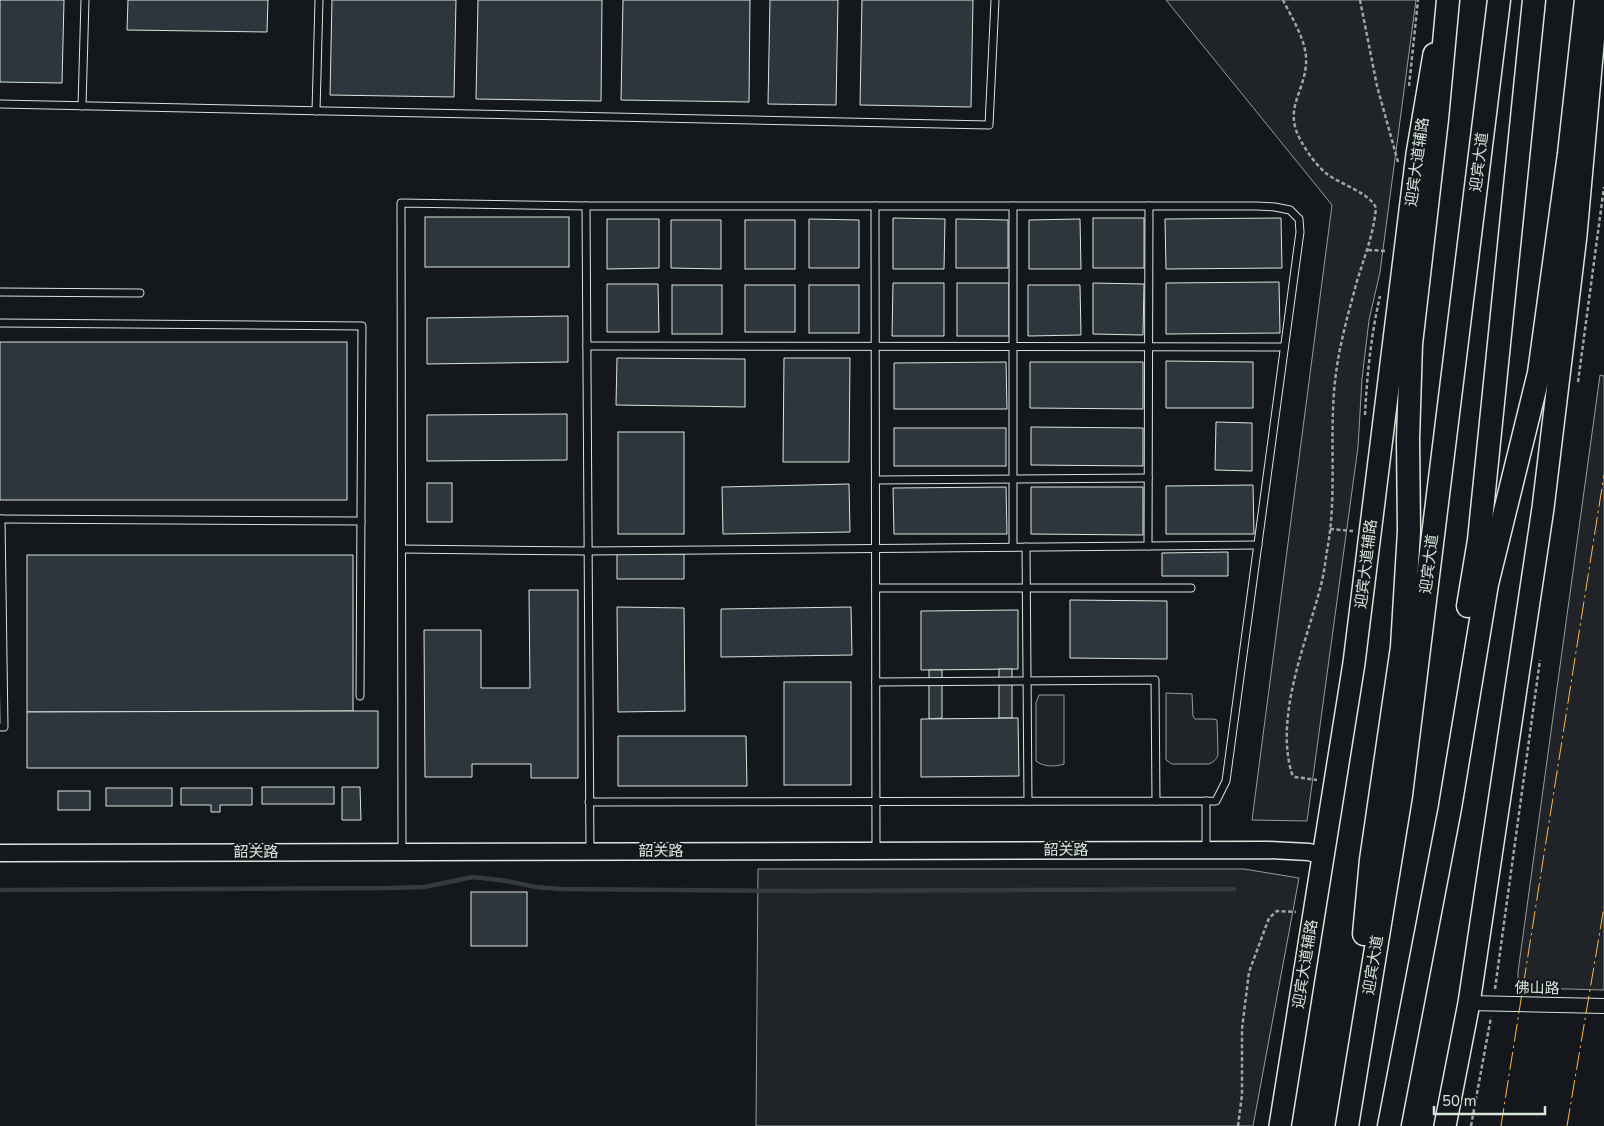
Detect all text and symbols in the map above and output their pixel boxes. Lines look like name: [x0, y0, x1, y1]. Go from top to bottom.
street label: 迎宾大道辅路: [1401, 116, 1433, 208]
street label: 迎宾大道: [1465, 131, 1493, 193]
street label: 迎宾大道辅路: [1351, 518, 1381, 610]
street label: 迎宾大道: [1415, 533, 1443, 595]
street label: 韶关路: [1043, 840, 1089, 860]
street label: 韶关路: [638, 841, 684, 861]
street label: 韶关路: [233, 842, 279, 862]
street label: 迎宾大道辅路: [1288, 918, 1322, 1010]
street label: 迎宾大道: [1358, 934, 1388, 996]
street label: 佛山路: [1514, 978, 1560, 998]
scale bar: [1434, 1084, 1545, 1116]
text: 50 m: [1442, 1091, 1477, 1111]

